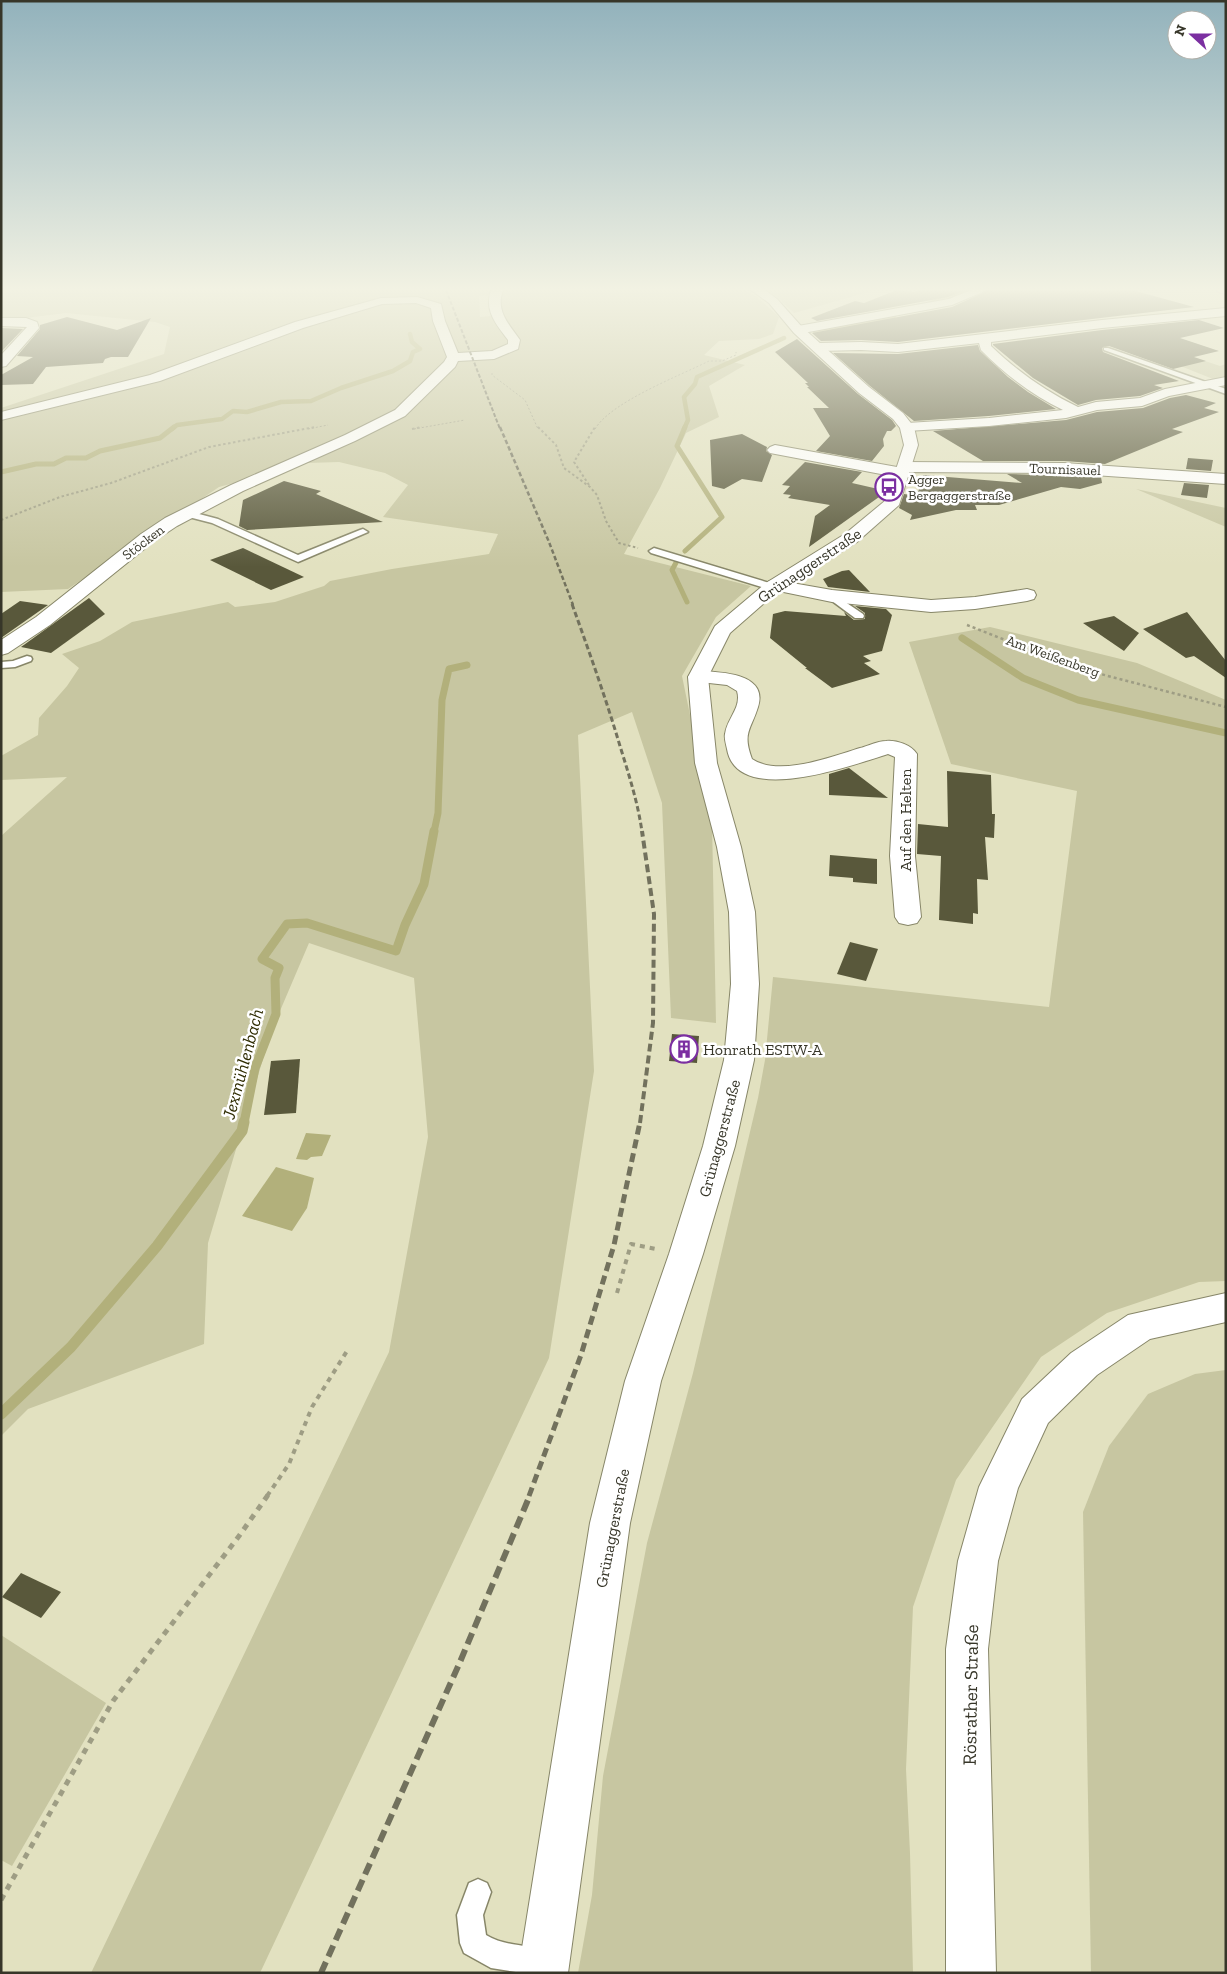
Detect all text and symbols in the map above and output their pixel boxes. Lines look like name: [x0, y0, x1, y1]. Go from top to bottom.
north arrow: [1167, 10, 1217, 60]
text: N: [1170, 22, 1190, 39]
street label: Tournisauel: [1029, 460, 1101, 479]
place label: Agger Bergaggerstraße: [908, 471, 1011, 504]
bus stop icon: Agger Bergaggerstraße: [874, 472, 904, 502]
street label: Stöcken: [119, 521, 168, 564]
street label: Grünaggerstraße: [754, 524, 865, 607]
street label: Am Weißenberg: [1004, 632, 1102, 681]
street label: Auf den Helten: [896, 768, 915, 872]
water label: Jexmühlenbach: [217, 1006, 268, 1123]
building icon: Honrath ESTW-A: [669, 1034, 699, 1064]
place label: Honrath ESTW-A: [703, 1040, 823, 1059]
street label: Grünaggerstraße: [695, 1077, 744, 1199]
street label: Grünaggerstraße: [592, 1467, 633, 1589]
street label: Rösrather Straße: [958, 1624, 983, 1766]

